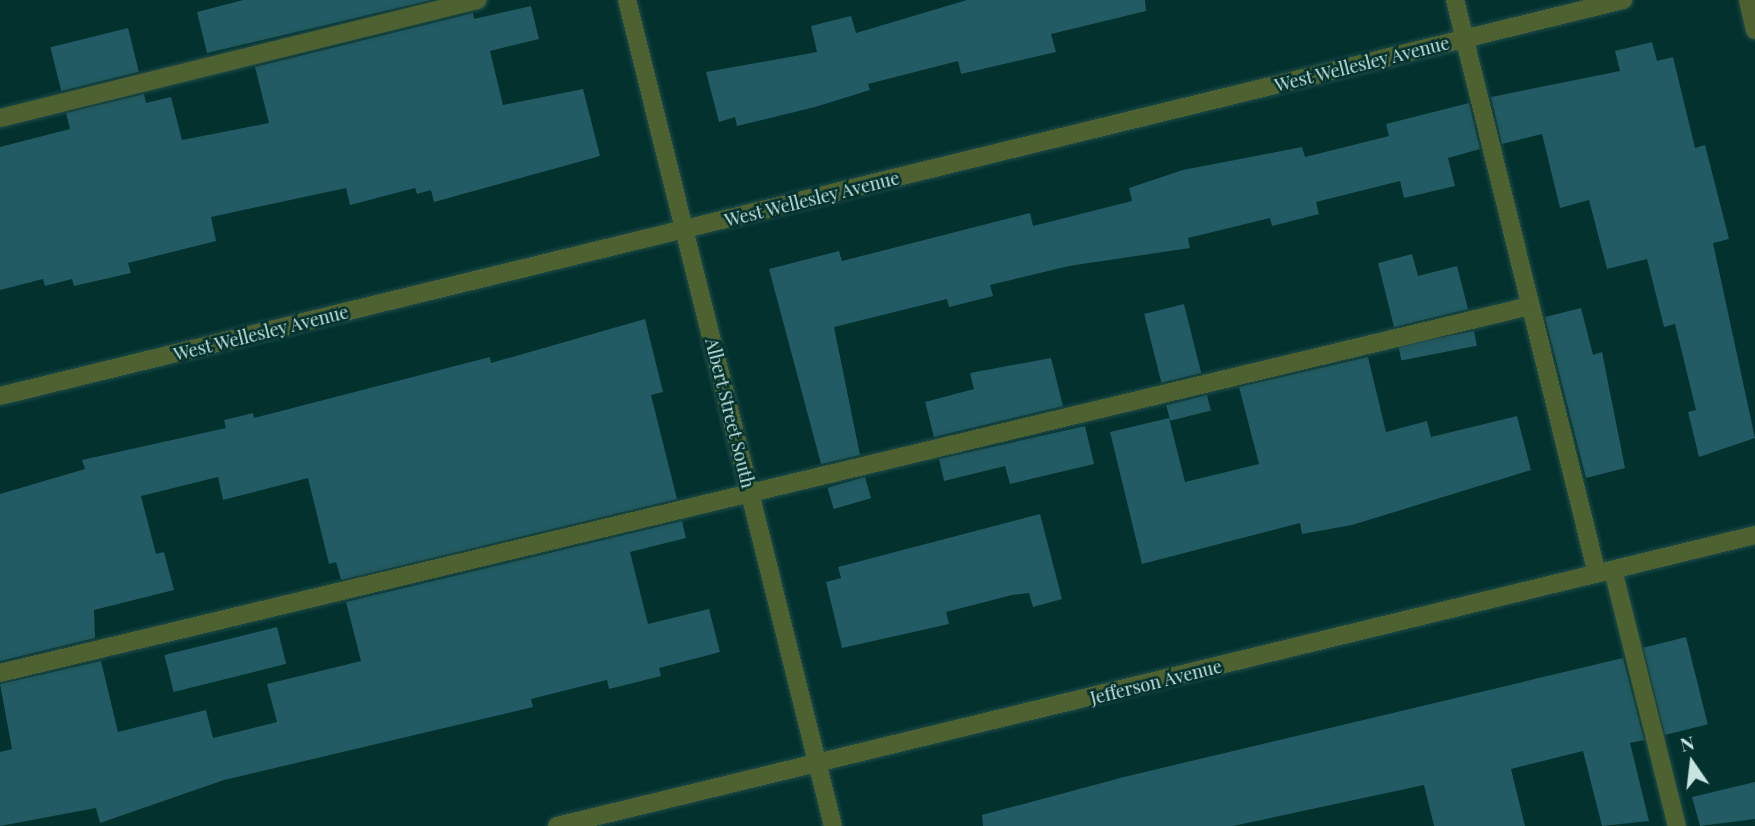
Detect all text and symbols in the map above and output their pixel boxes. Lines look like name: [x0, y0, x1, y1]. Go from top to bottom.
street label: West Wellesley Avenue: [1271, 32, 1453, 96]
street label: West Wellesley Avenue: [721, 167, 903, 231]
street label: West Wellesley Avenue: [170, 301, 352, 365]
street label: Albert Street South: [701, 335, 759, 491]
street label: Jefferson Avenue: [1088, 655, 1224, 709]
north arrow: [1657, 728, 1727, 798]
text: N: [1677, 728, 1697, 757]

